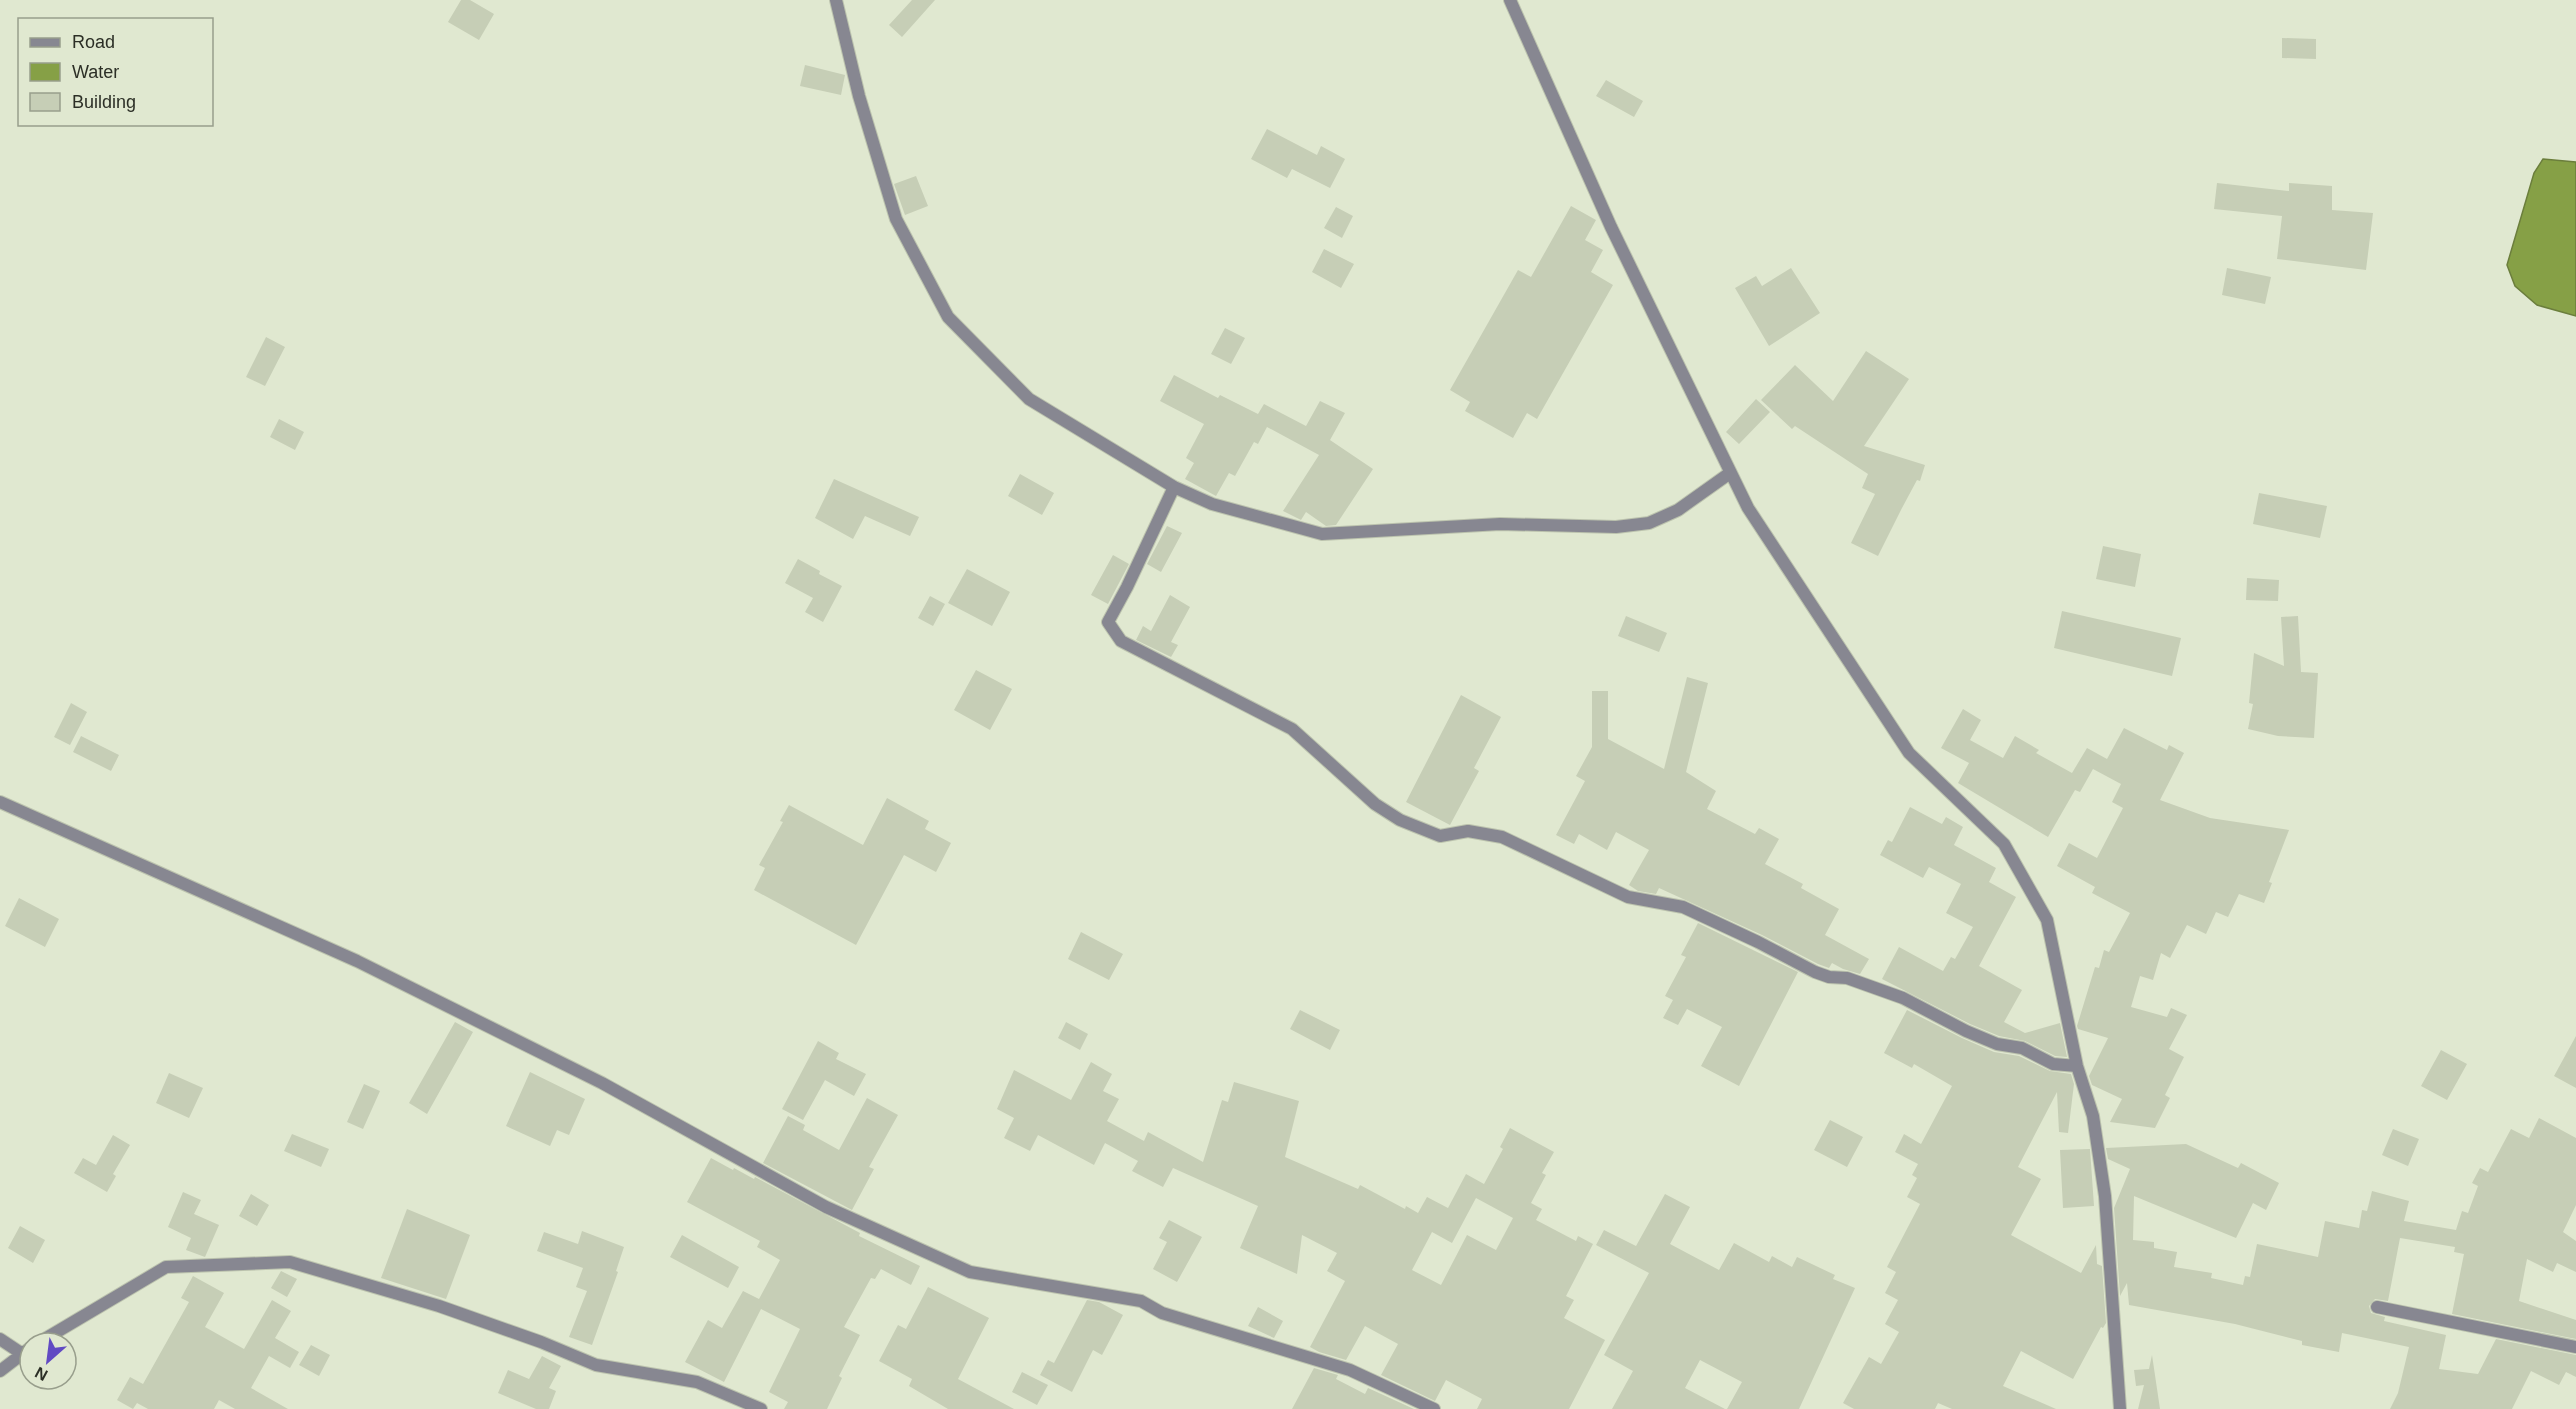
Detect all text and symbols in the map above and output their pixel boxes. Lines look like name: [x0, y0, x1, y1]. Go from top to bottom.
legend: [18, 18, 213, 126]
text: Road: [72, 32, 115, 52]
text: Water: [72, 62, 119, 82]
text: Building: [72, 92, 136, 112]
north arrow: [18, 1331, 78, 1391]
text: N: [32, 1364, 50, 1384]

